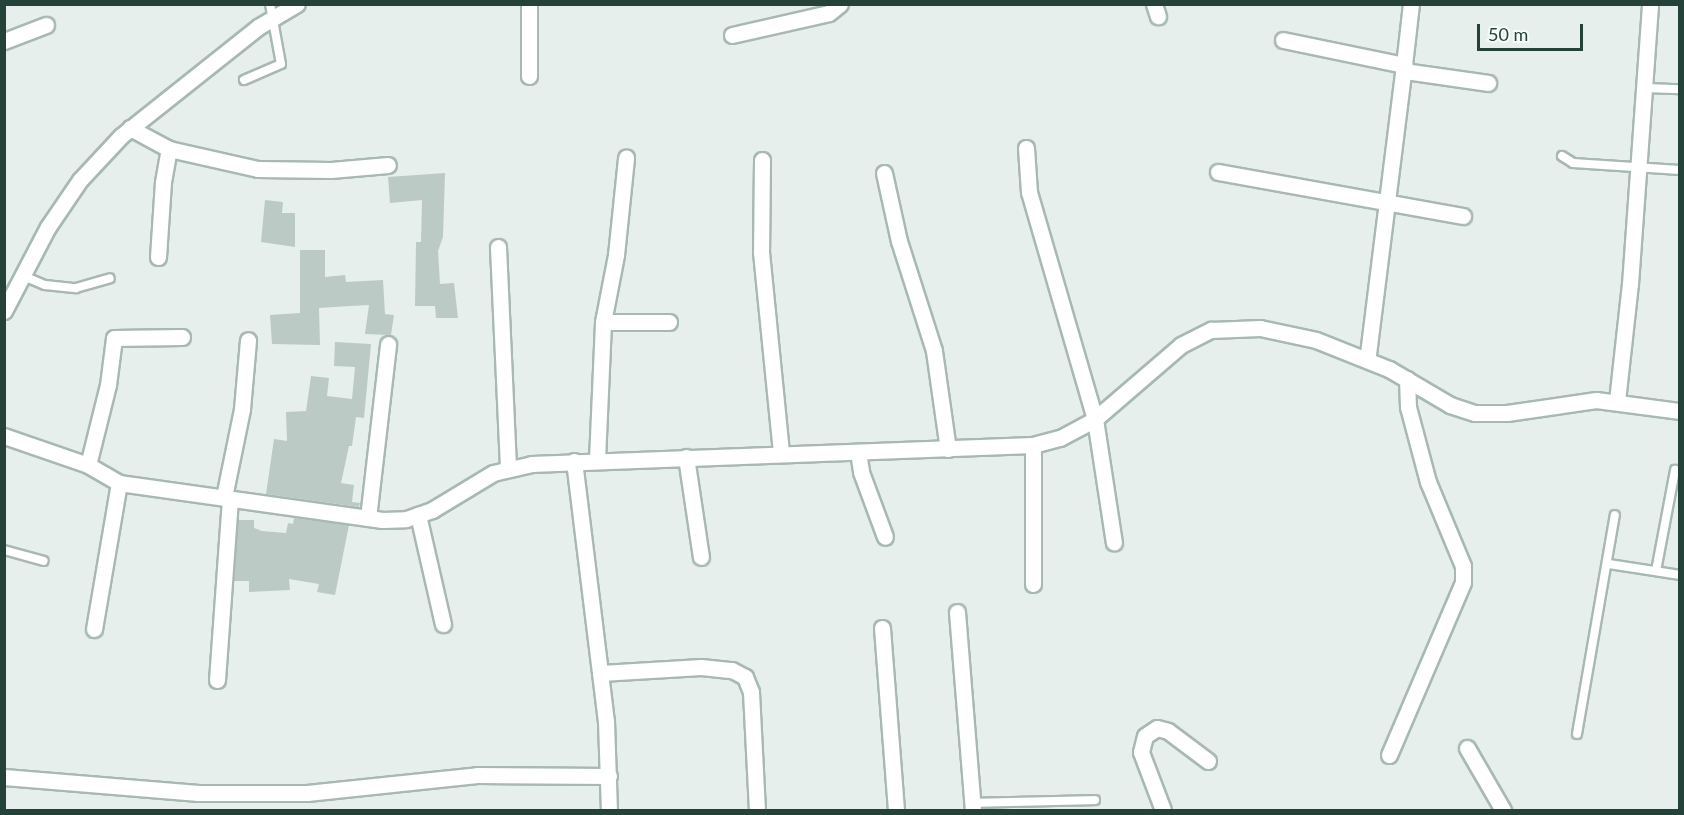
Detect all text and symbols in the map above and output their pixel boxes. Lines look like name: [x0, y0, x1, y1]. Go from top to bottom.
scale bar: [1480, 12, 1586, 50]
text: 50 m: [1488, 23, 1528, 45]

